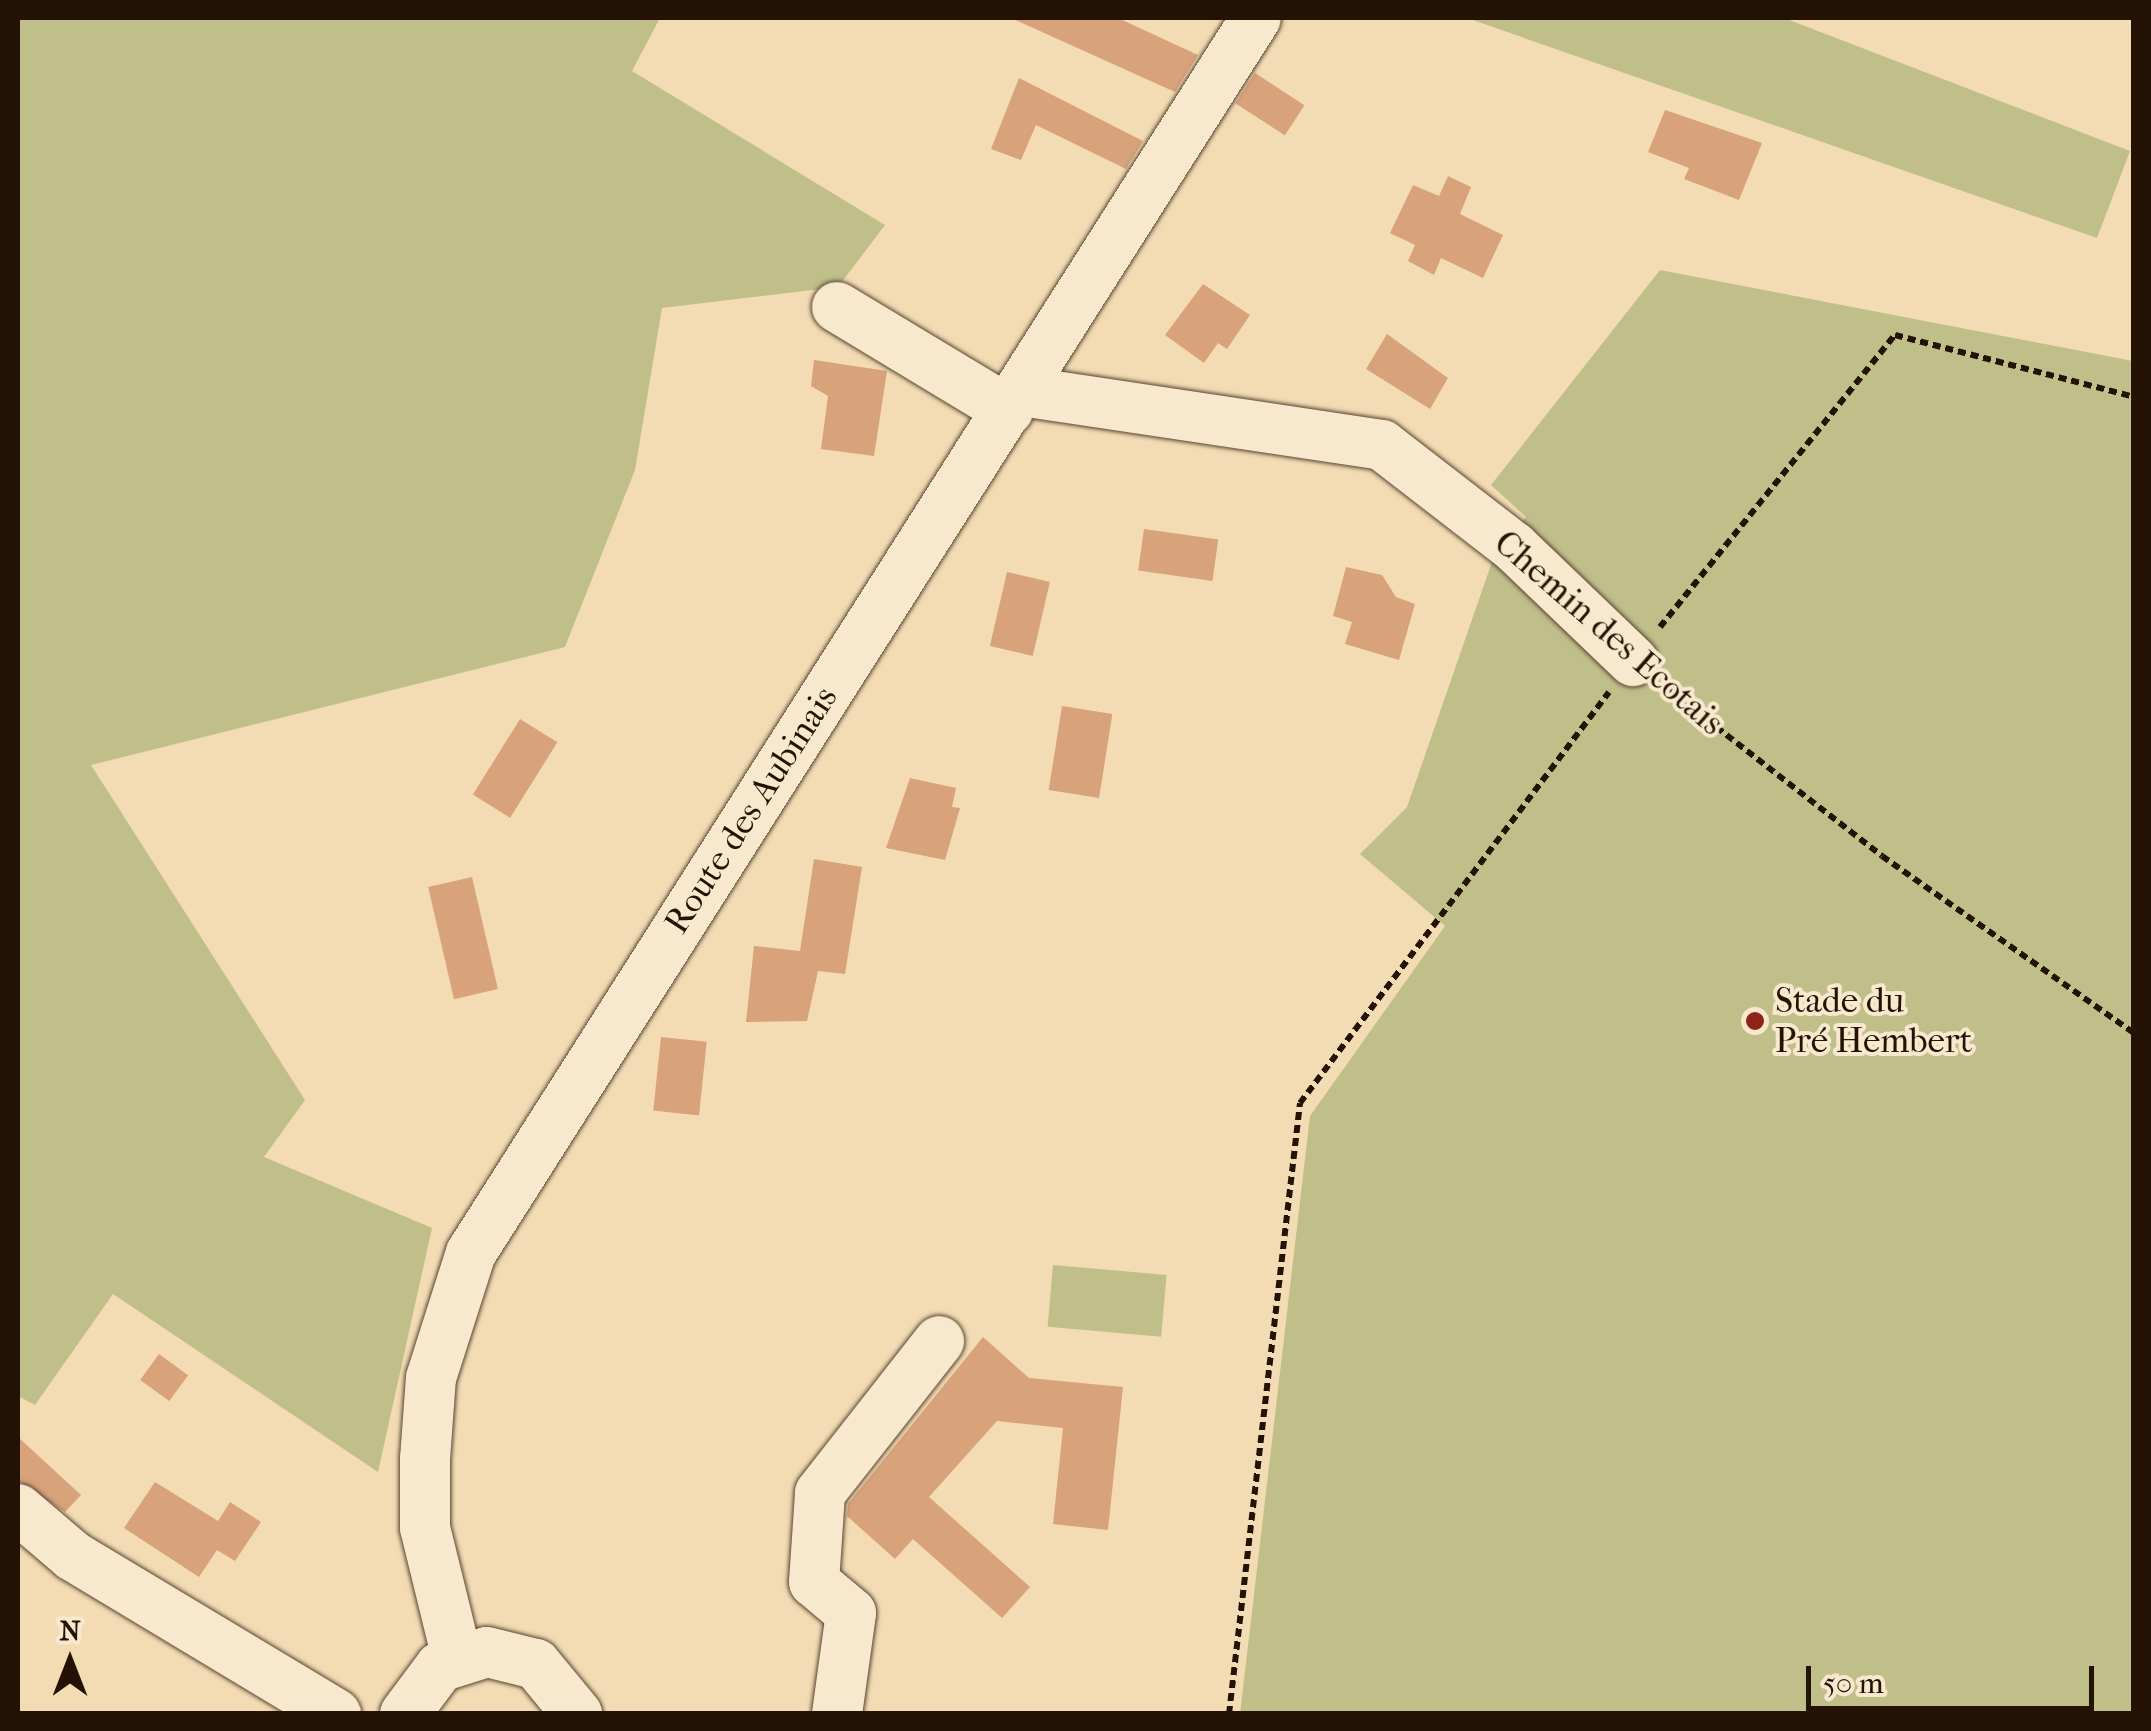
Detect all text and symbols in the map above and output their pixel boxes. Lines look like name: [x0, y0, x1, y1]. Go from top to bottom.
street label: Chemin des Ecotais: [1486, 522, 1732, 744]
street label: Route des Aubinais: [655, 678, 847, 942]
place label: Stade du Pré Hembert: [1775, 980, 1972, 1062]
marker: Stade du Pré Hembert: [1744, 1010, 1766, 1032]
north arrow: [20, 1611, 120, 1711]
text: N: [59, 1614, 81, 1647]
scale bar: [1811, 1646, 2098, 1708]
text: 50 m: [1823, 1666, 1884, 1701]

